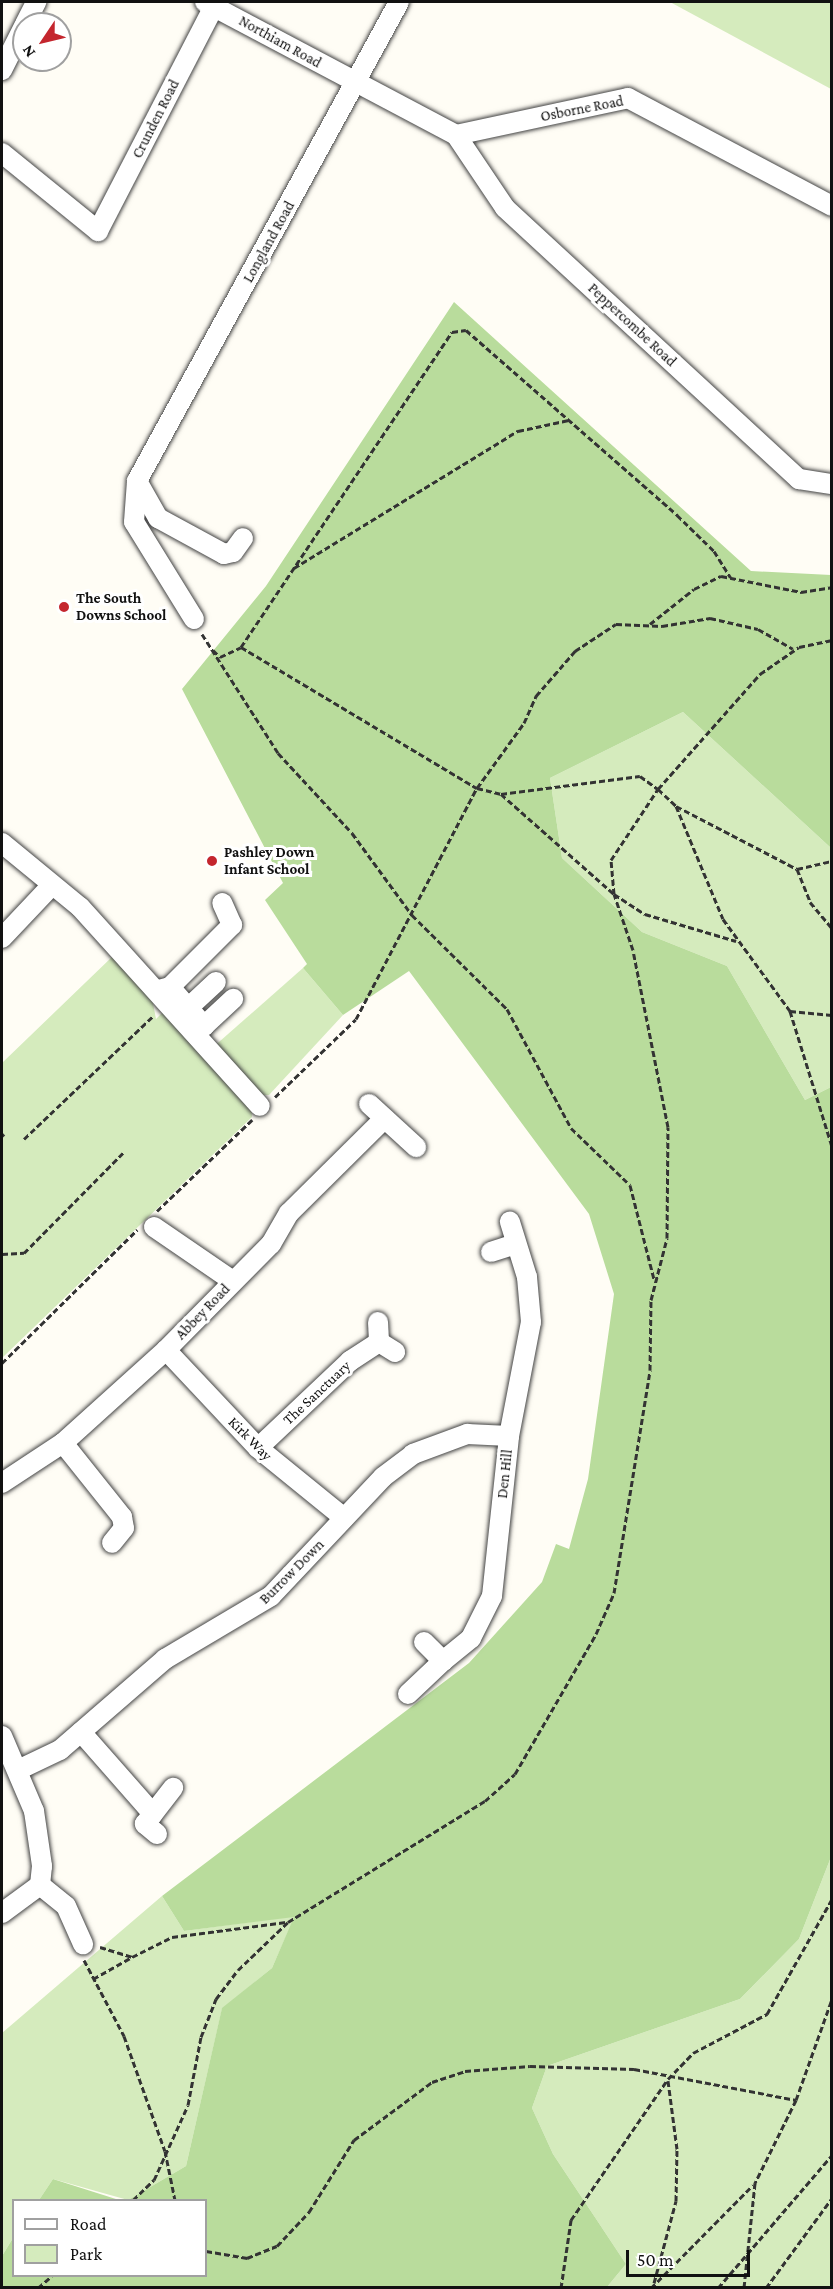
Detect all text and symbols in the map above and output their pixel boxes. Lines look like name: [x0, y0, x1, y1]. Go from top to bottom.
north arrow: [12, 12, 72, 72]
street label: Northiam Road: [236, 12, 324, 72]
text: N: [18, 42, 39, 61]
street label: Crunden Road: [128, 77, 184, 161]
street label: Osborne Road: [539, 92, 625, 126]
street label: Longland Road: [239, 198, 299, 286]
street label: Peppercombe Road: [584, 279, 680, 371]
place label: The South Downs School: [76, 589, 166, 624]
marker: The South Downs School: [57, 600, 71, 614]
place label: Pashley Down Infant School: [224, 843, 314, 878]
marker: Pashley Down Infant School: [205, 854, 219, 868]
street label: Abbey Road: [172, 1280, 234, 1344]
street label: The Sanctuary: [279, 1357, 355, 1429]
street label: Kirk Way: [224, 1413, 276, 1465]
street label: Den Hill: [493, 1449, 517, 1499]
street label: Burrow Down: [256, 1536, 328, 1608]
legend: [12, 2199, 207, 2277]
text: Road: [70, 2214, 107, 2234]
scale bar: [629, 2238, 754, 2276]
text: Park: [70, 2244, 102, 2264]
text: 50 m: [637, 2250, 674, 2270]

